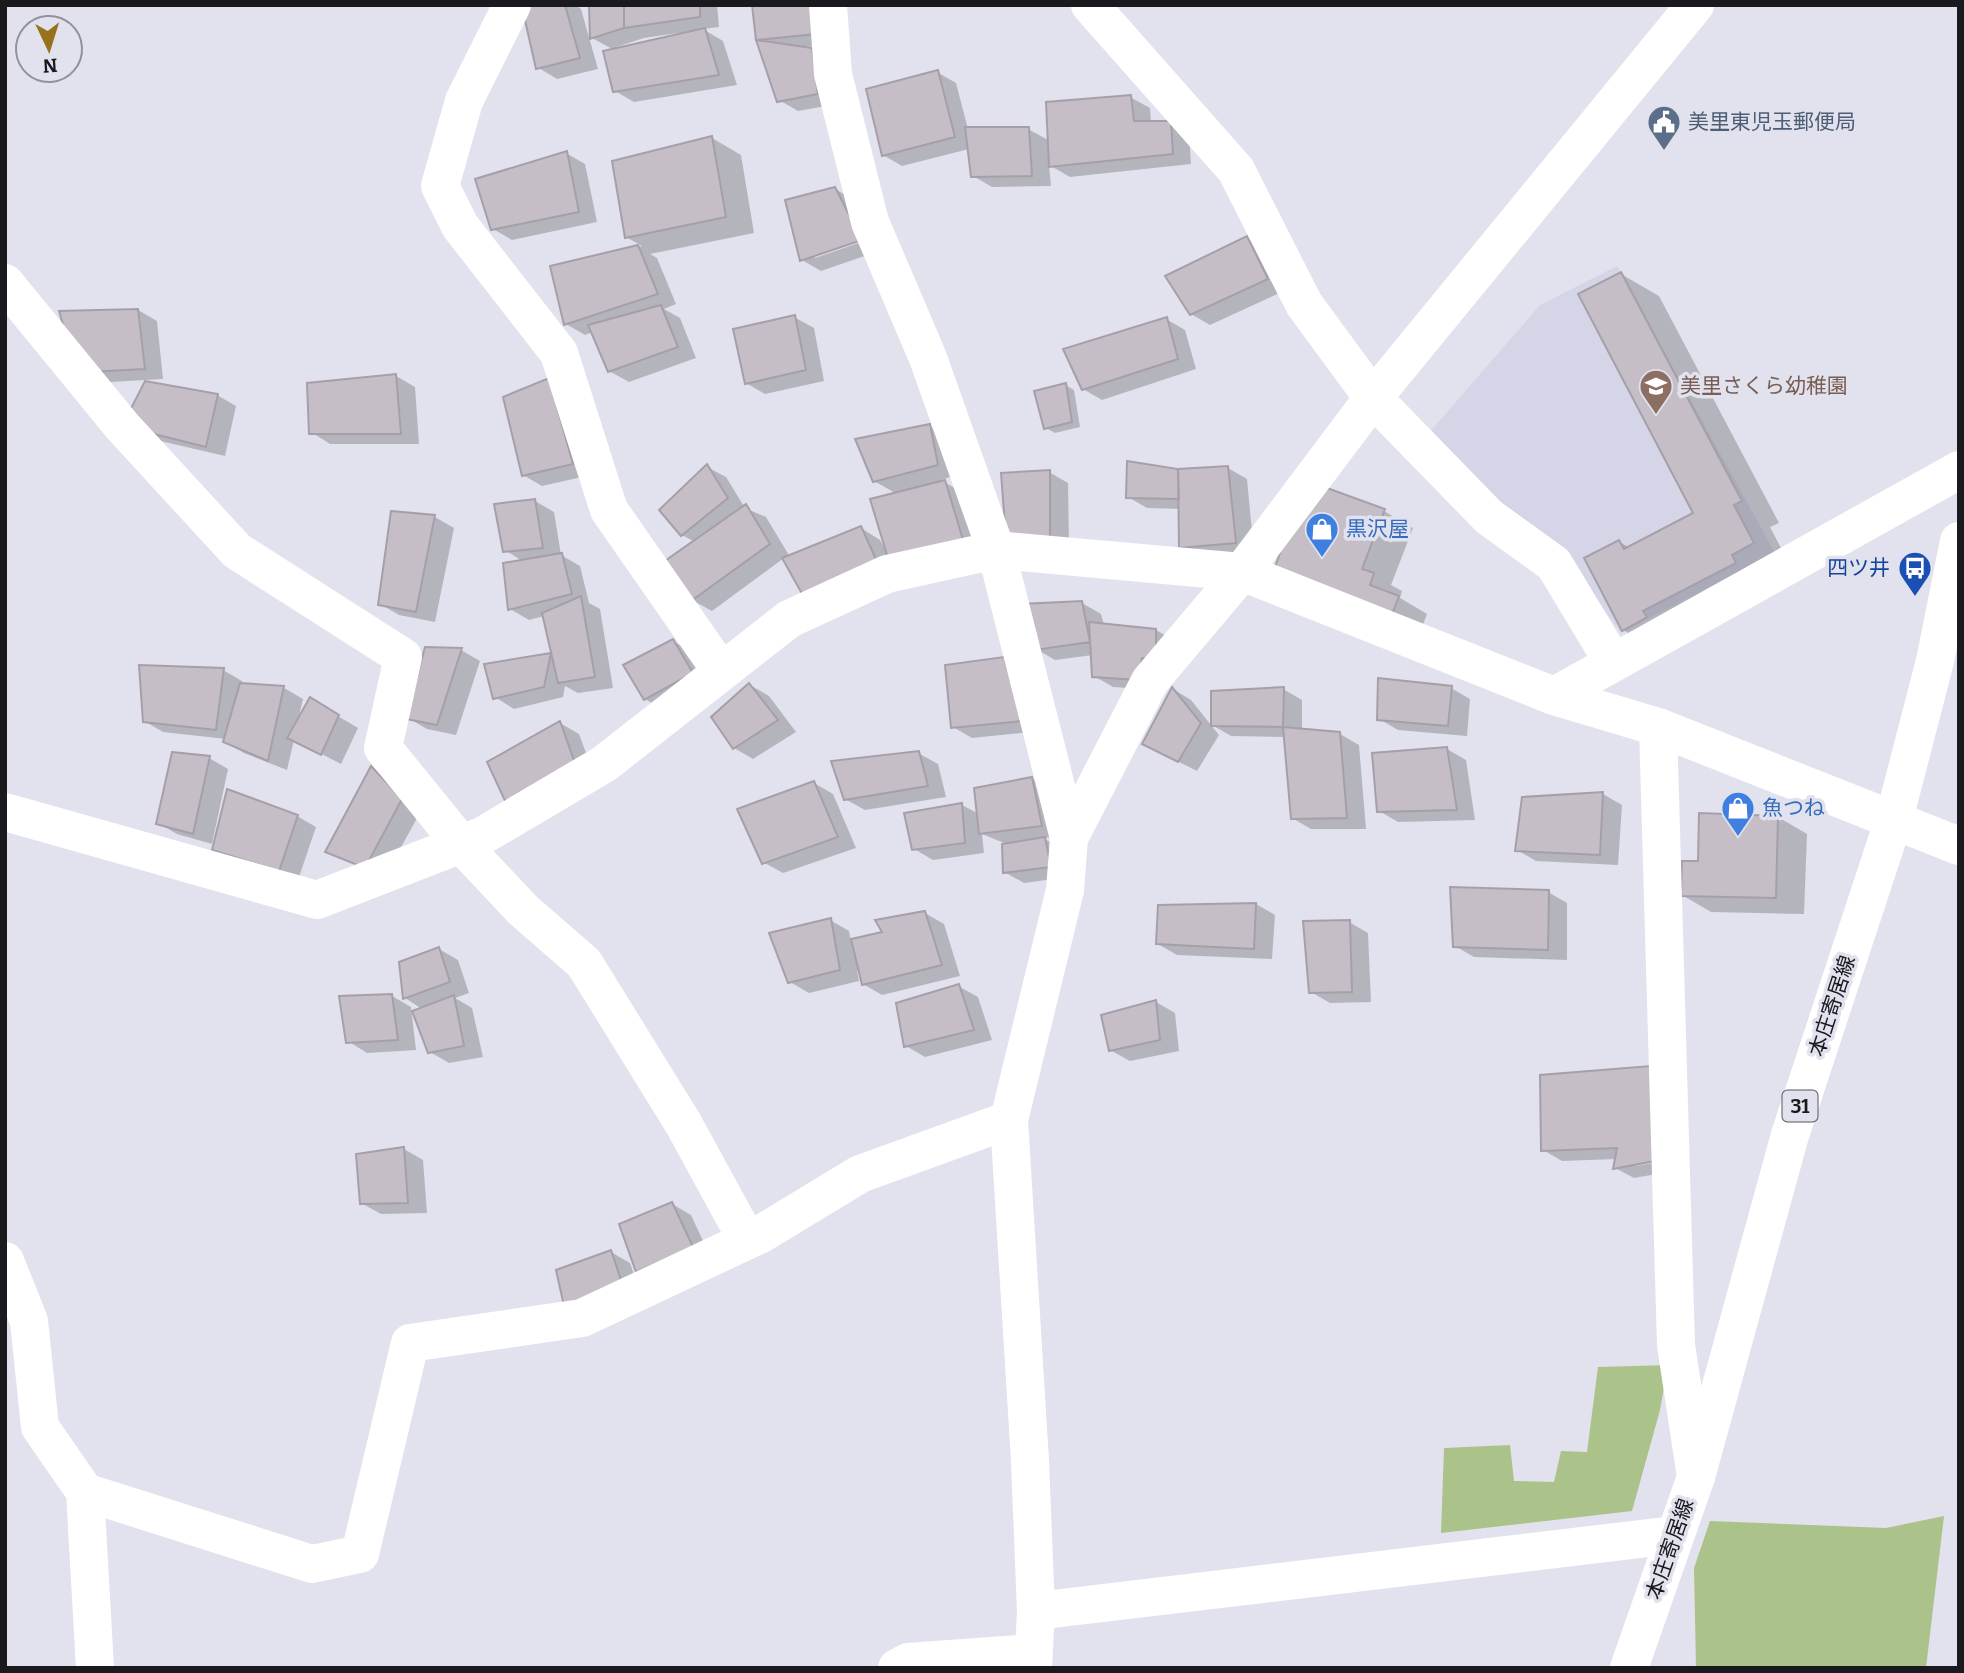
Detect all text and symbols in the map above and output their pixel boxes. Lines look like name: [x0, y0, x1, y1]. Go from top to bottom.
north arrow: [14, 14, 84, 84]
text: N: [42, 53, 58, 77]
public building icon: 美里東児玉郵便局: [1645, 103, 1683, 152]
place label: 美里東児玉郵便局: [1688, 109, 1856, 135]
school or university icon: 美里さくら幼稚園: [1637, 367, 1675, 416]
place label: 美里さくら幼稚園: [1680, 373, 1848, 399]
shop icon: 黒沢屋: [1303, 510, 1341, 559]
place label: 黒沢屋: [1346, 516, 1409, 542]
bus stop icon: 四ツ井: [1896, 549, 1934, 598]
place label: 四ツ井: [1827, 555, 1890, 581]
shop icon: 魚つね: [1719, 789, 1757, 838]
place label: 魚つね: [1762, 795, 1825, 821]
street label: 本庄寄居線: [1803, 952, 1861, 1060]
road number: 31: [1783, 1090, 1818, 1122]
street label: 本庄寄居線: [1641, 1495, 1699, 1603]

